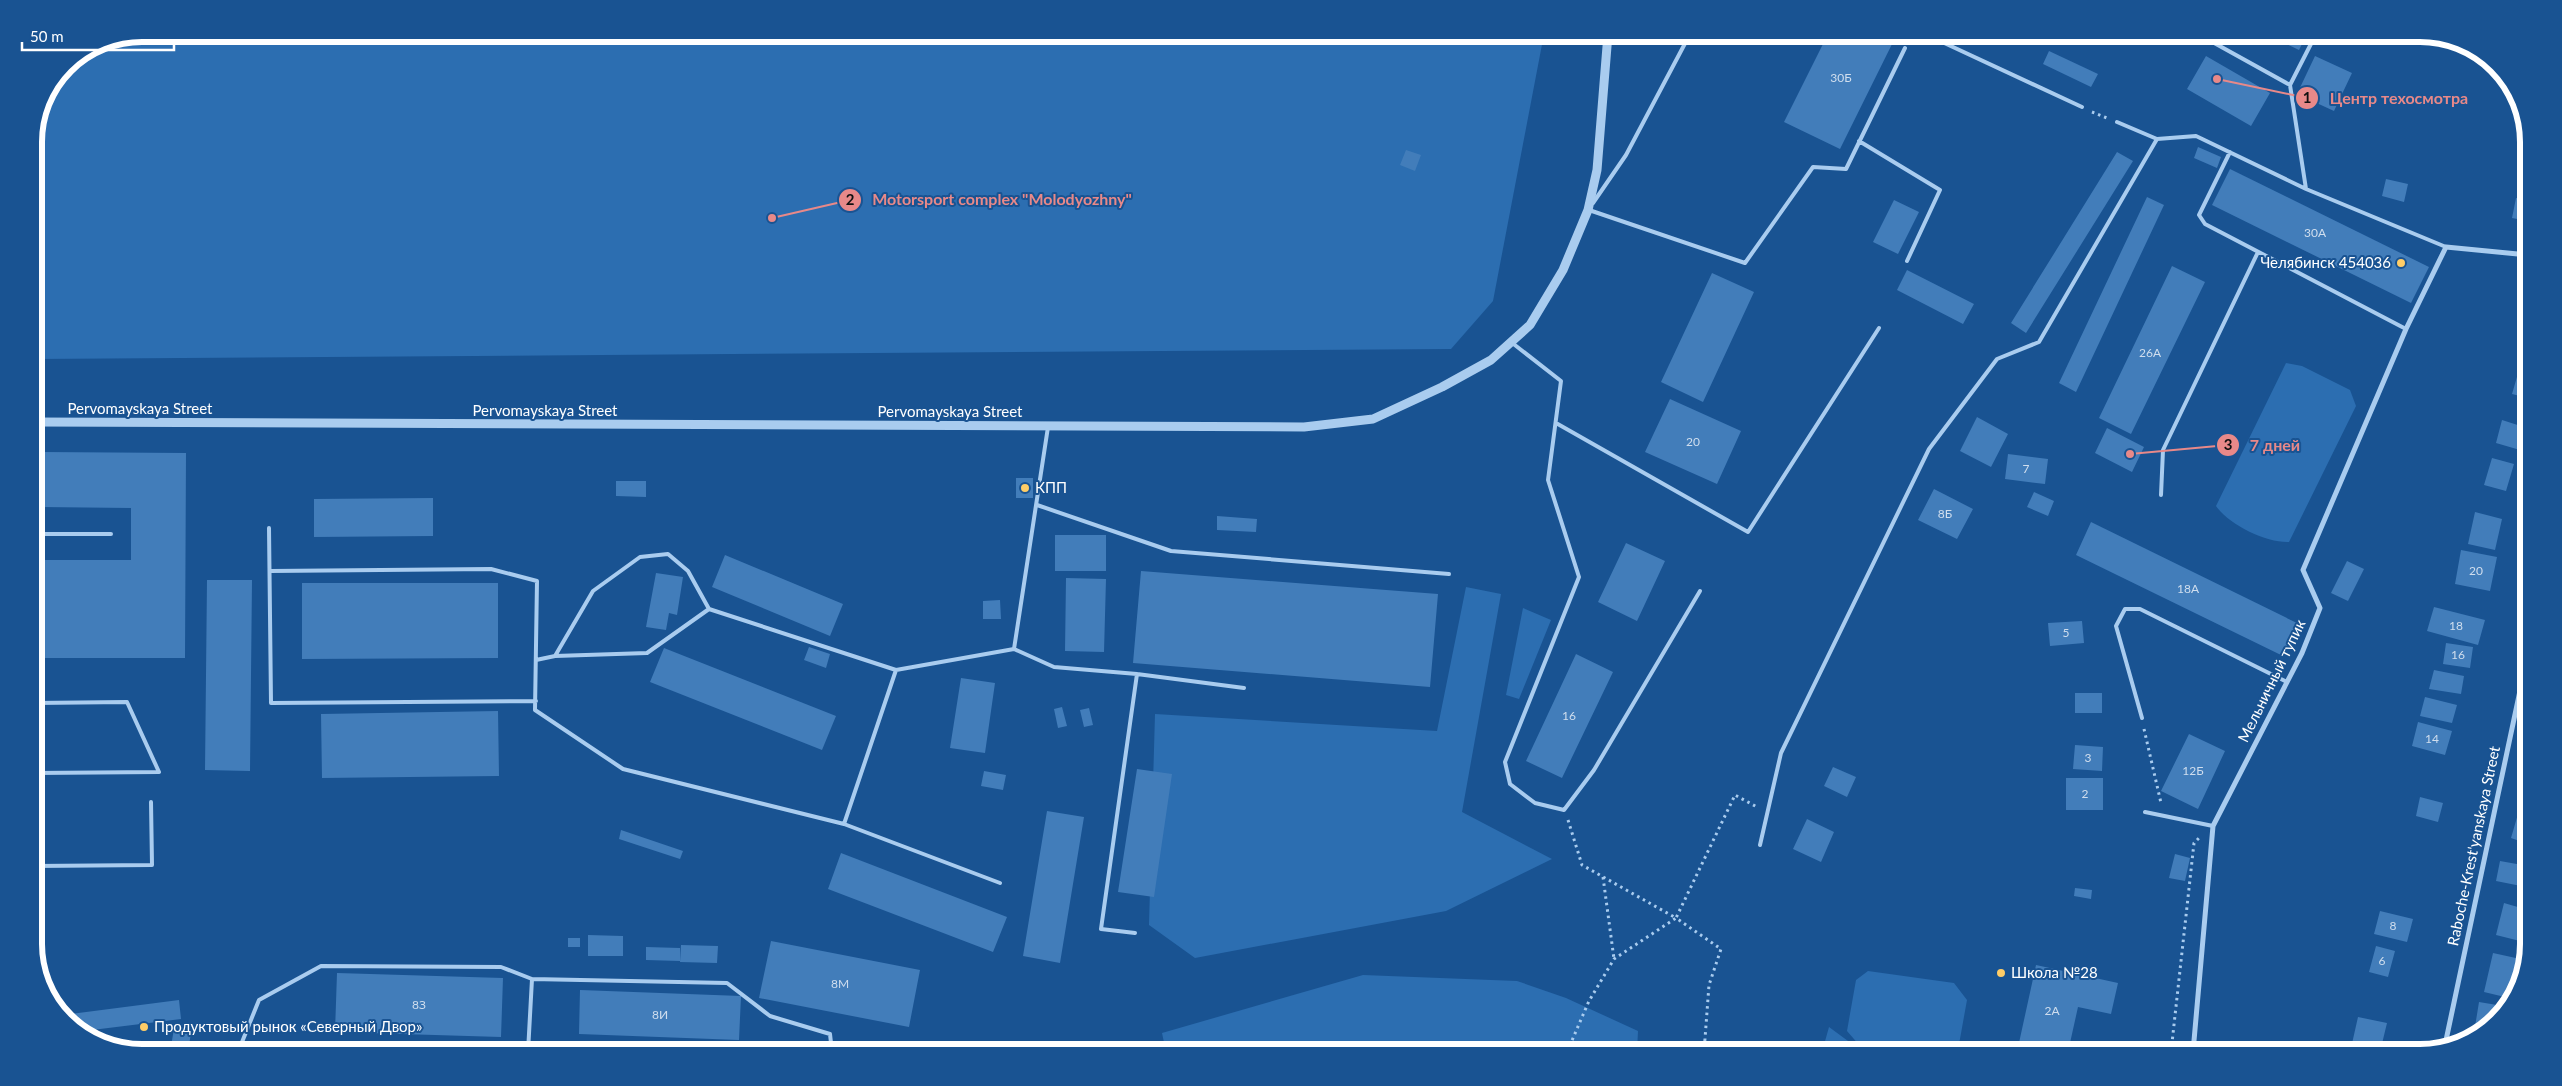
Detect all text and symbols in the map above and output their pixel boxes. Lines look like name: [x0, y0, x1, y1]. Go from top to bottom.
scale bar: [22, 20, 175, 52]
text: 50 m: [30, 27, 64, 45]
house number: 30Б: [1830, 70, 1852, 85]
callout: Центр техосмотра: [2295, 82, 2478, 113]
text: 1: [2303, 88, 2311, 106]
text: Центр техосмотра: [2330, 88, 2468, 107]
callout: Motorsport complex "Molodyozhny": [837, 184, 1142, 215]
text: Motorsport complex "Molodyozhny": [872, 189, 1132, 208]
text: 2: [846, 190, 855, 208]
house number: 30А: [2304, 225, 2327, 240]
place label: Челябинск 454036: [2260, 253, 2391, 271]
marker: Челябинск 454036: [2395, 257, 2407, 269]
house number: 26А: [2139, 345, 2162, 360]
street label: Pervomayskaya Street: [68, 399, 213, 417]
street label: Pervomayskaya Street: [473, 401, 618, 419]
street label: Pervomayskaya Street: [878, 402, 1023, 420]
callout: 7 дней: [2215, 430, 2311, 461]
house number: 20: [1686, 434, 1700, 449]
text: 3: [2224, 435, 2232, 453]
text: 7 дней: [2250, 435, 2300, 454]
house number: 7: [2023, 461, 2030, 476]
place label: КПП: [1035, 478, 1067, 496]
marker: КПП: [1019, 482, 1031, 494]
house number: 8Б: [1938, 506, 1952, 521]
house number: 20: [2469, 563, 2483, 578]
house number: 18А: [2177, 581, 2200, 596]
street label: Мельничный тупик: [2234, 616, 2309, 745]
house number: 18: [2449, 618, 2463, 633]
house number: 5: [2063, 625, 2070, 640]
house number: 16: [2451, 647, 2465, 662]
house number: 16: [1562, 708, 1576, 723]
house number: 14: [2425, 731, 2439, 746]
street label: Raboche-Krest'yanskaya Street: [2443, 744, 2503, 947]
house number: 3: [2085, 750, 2092, 765]
house number: 12Б: [2182, 763, 2204, 778]
house number: 2: [2082, 786, 2089, 801]
house number: 8: [2390, 918, 2397, 933]
house number: 6: [2379, 953, 2386, 968]
place label: Школа №28: [2011, 963, 2098, 981]
marker: Школа №28: [1995, 967, 2007, 979]
house number: 8М: [831, 976, 849, 991]
house number: 8З: [412, 997, 426, 1012]
house number: 2А: [2044, 1003, 2060, 1018]
house number: 8И: [652, 1007, 668, 1022]
place label: Продуктовый рынок «Северный Двор»: [154, 1017, 422, 1035]
marker: Продуктовый рынок «Северный Двор»: [138, 1021, 150, 1033]

